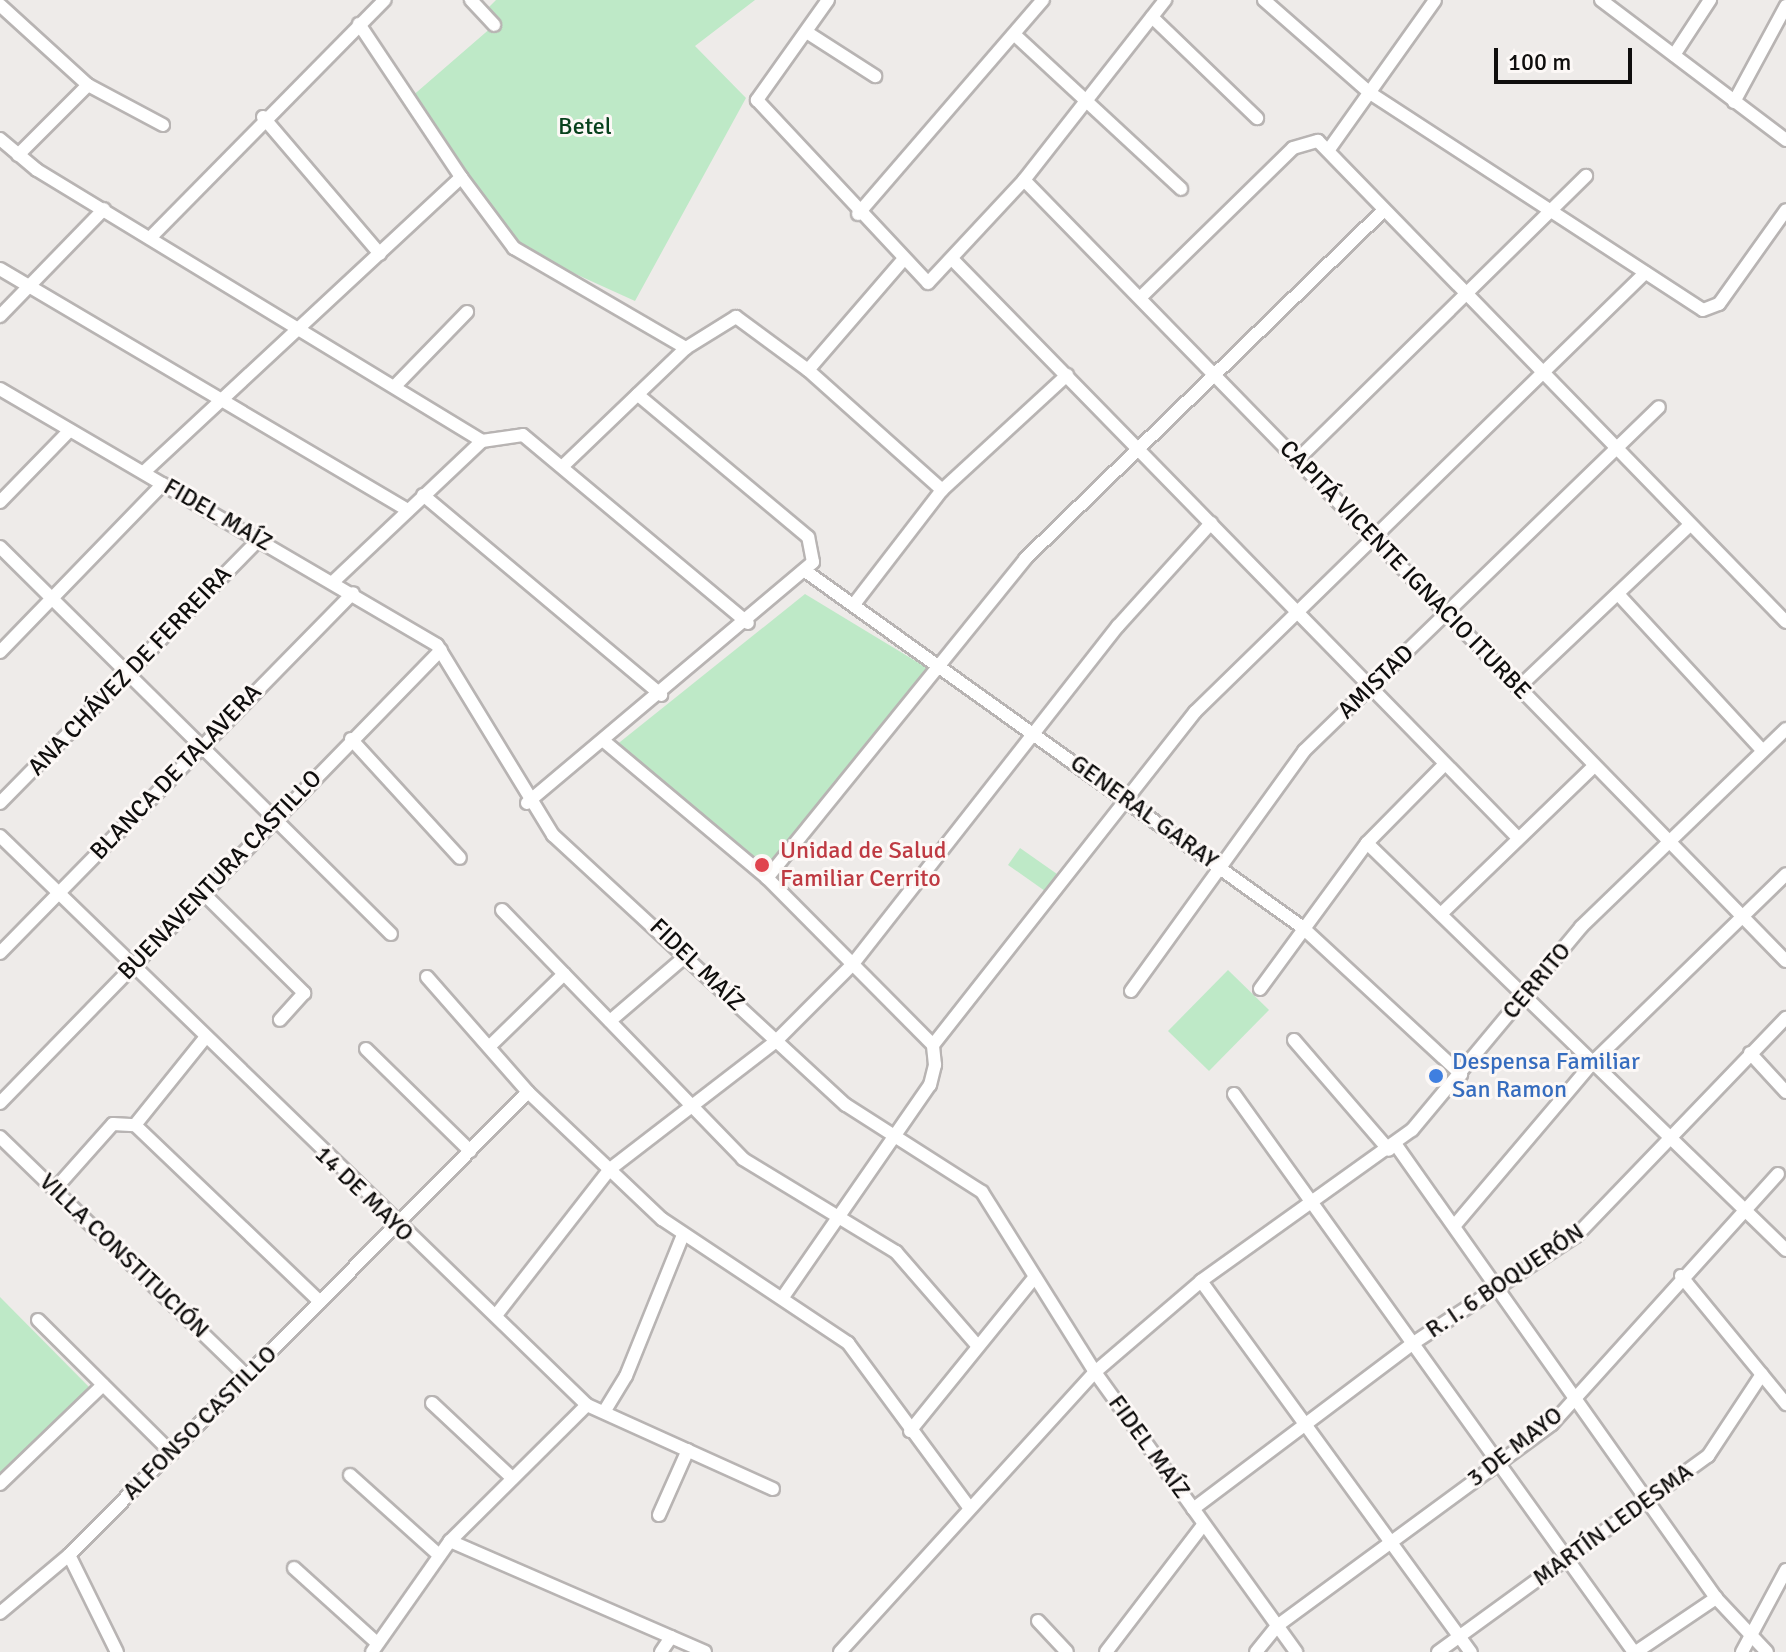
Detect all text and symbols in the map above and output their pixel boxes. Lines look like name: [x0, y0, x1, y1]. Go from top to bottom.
scale bar: [1498, 32, 1636, 82]
text: 100 m: [1508, 47, 1571, 77]
park label: Betel: [558, 113, 612, 141]
street label: CAPITÁ VICENTE IGNACIO ITURBE: [1273, 434, 1537, 706]
street label: FIDEL MAÍZ: [158, 472, 278, 558]
street label: ANA CHÁVEZ DE FERREIRA: [22, 560, 238, 782]
street label: AMISTAD: [1332, 639, 1420, 725]
street label: BLANCA DE TALAVERA: [84, 678, 268, 866]
street label: GENERAL GARAY: [1065, 749, 1223, 875]
street label: BUENAVENTURA CASTILLO: [112, 764, 328, 986]
place label: Unidad de Salud Familiar Cerrito: [780, 837, 947, 893]
marker: Unidad de Salud Familiar Cerrito: [751, 854, 773, 876]
street label: FIDEL MAÍZ: [644, 913, 750, 1017]
street label: CERRITO: [1497, 937, 1577, 1025]
place label: Despensa Familiar San Ramon: [1452, 1048, 1640, 1104]
marker: Despensa Familiar San Ramon: [1427, 1067, 1445, 1085]
street label: 14 DE MAYO: [309, 1140, 419, 1248]
street label: VILLA CONSTITUCIÓN: [33, 1168, 215, 1344]
street label: R. I. 6 BOQUERÓN: [1420, 1217, 1590, 1345]
street label: ALFONSO CASTILLO: [117, 1340, 283, 1506]
street label: FIDEL MAÍZ: [1102, 1390, 1196, 1504]
street label: 3 DE MAYO: [1462, 1401, 1568, 1493]
street label: MARTÍN LEDESMA: [1527, 1457, 1699, 1593]

